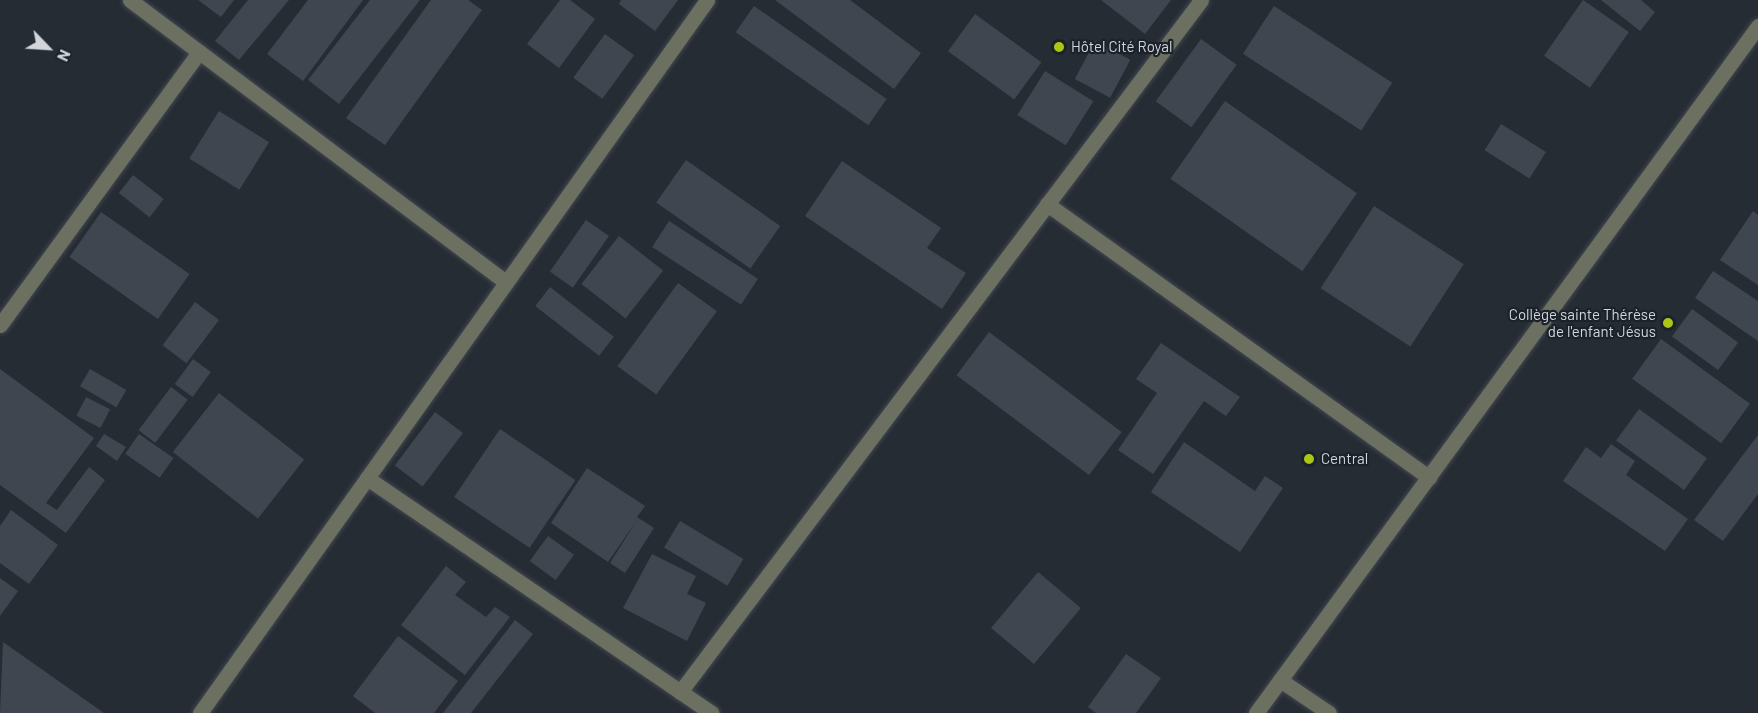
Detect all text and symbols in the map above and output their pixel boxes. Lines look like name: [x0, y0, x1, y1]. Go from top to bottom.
north arrow: [18, 18, 78, 78]
place label: Hôtel Cité Royal: [1071, 38, 1172, 56]
marker: Hôtel Cité Royal: [1052, 40, 1066, 54]
text: N: [54, 47, 76, 65]
place label: Collège sainte Thérèse de l'enfant Jésus: [1509, 305, 1656, 340]
marker: Collège sainte Thérèse de l'enfant Jésus: [1661, 316, 1675, 330]
place label: Central: [1321, 450, 1368, 468]
marker: Central: [1302, 452, 1316, 466]

